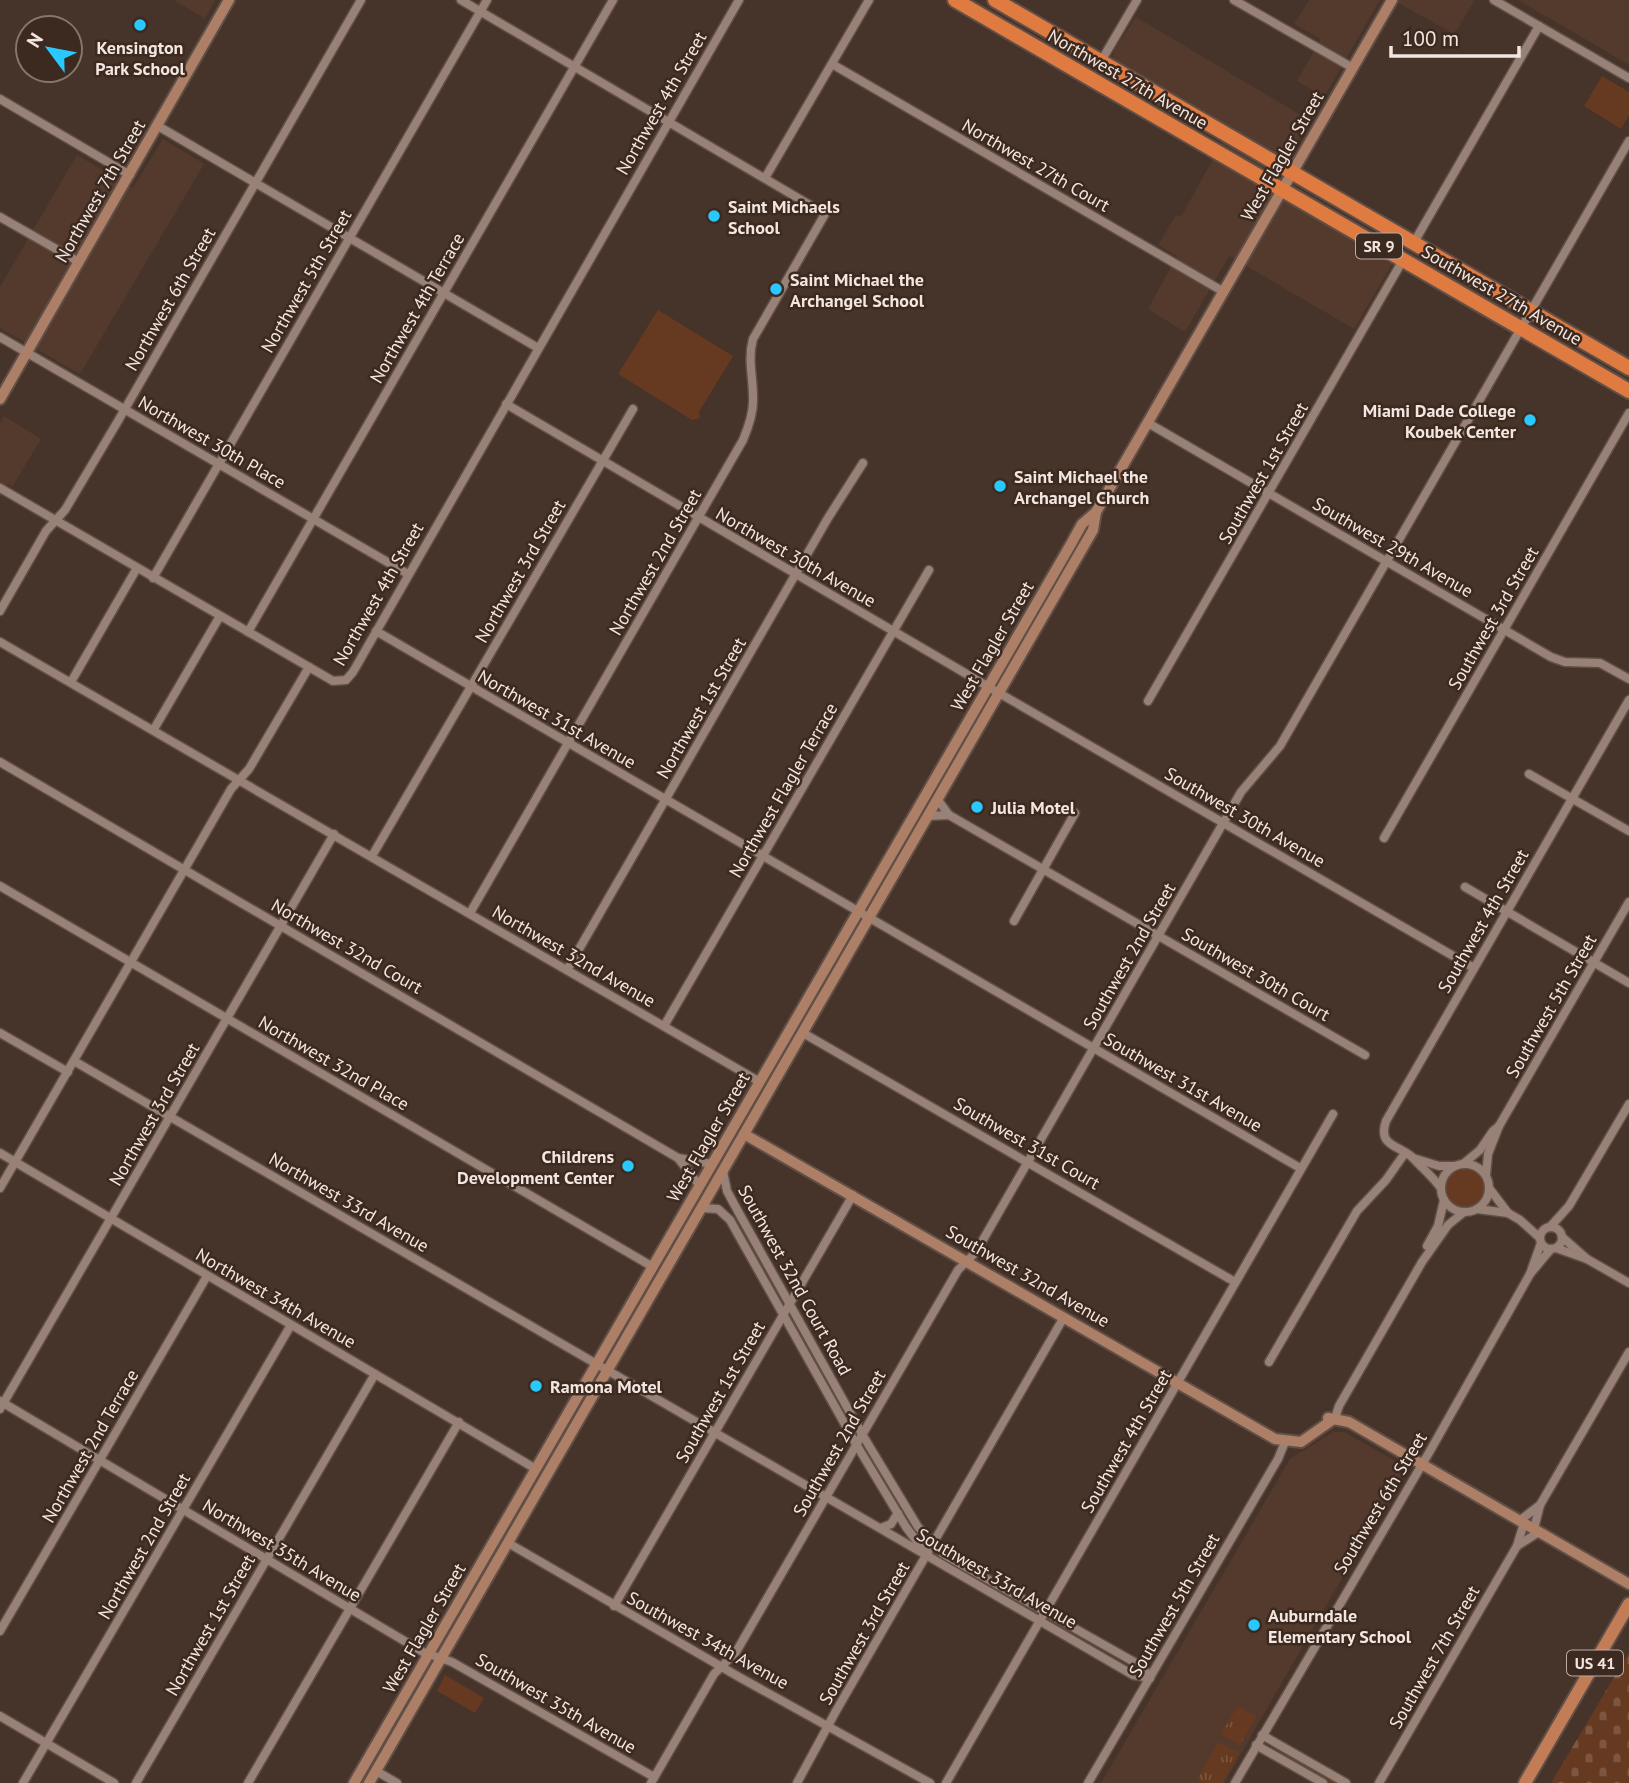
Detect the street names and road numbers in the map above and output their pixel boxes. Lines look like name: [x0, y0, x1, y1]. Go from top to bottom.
street label: Northwest 27th Avenue: [1044, 24, 1212, 134]
street label: Northwest 4th Street: [611, 27, 711, 179]
street label: West Flagler Street: [1235, 87, 1329, 225]
street label: Northwest 27th Court: [958, 113, 1114, 217]
street label: Northwest 7th Street: [50, 115, 150, 267]
street label: Northwest 5th Street: [256, 205, 356, 357]
street label: Northwest 6th Street: [120, 223, 220, 375]
street label: Northwest 4th Terrace: [365, 229, 469, 387]
road number: SR 9: [1356, 234, 1402, 258]
street label: Southwest 27th Avenue: [1418, 240, 1586, 350]
street label: Northwest 30th Place: [134, 390, 290, 494]
street label: Southwest 1st Street: [1213, 398, 1313, 548]
street label: Northwest 2nd Street: [604, 485, 706, 639]
street label: Southwest 29th Avenue: [1309, 492, 1477, 602]
street label: Northwest 3rd Street: [470, 495, 570, 647]
street label: Northwest 30th Avenue: [712, 502, 880, 612]
street label: Northwest 4th Street: [328, 518, 428, 670]
street label: Southwest 3rd Street: [1443, 542, 1543, 694]
street label: West Flagler Street: [945, 577, 1039, 715]
street label: Northwest 1st Street: [651, 633, 751, 783]
street label: Northwest 31st Avenue: [474, 664, 640, 774]
street label: Northwest Flagler Terrace: [724, 699, 842, 881]
street label: Southwest 30th Avenue: [1161, 762, 1329, 872]
street label: Southwest 4th Street: [1433, 845, 1533, 997]
street label: Southwest 2nd Street: [1078, 879, 1180, 1033]
street label: Northwest 32nd Court: [267, 893, 427, 999]
street label: Northwest 32nd Avenue: [488, 900, 660, 1012]
street label: Southwest 30th Court: [1178, 922, 1334, 1026]
street label: Southwest 5th Street: [1501, 930, 1601, 1082]
street label: Northwest 32nd Place: [255, 1011, 413, 1115]
street label: Southwest 31st Avenue: [1100, 1027, 1266, 1137]
street label: Northwest 3rd Street: [104, 1038, 204, 1190]
street label: West Flagler Street: [661, 1068, 755, 1206]
street label: Southwest 31st Court: [950, 1092, 1104, 1194]
street label: Northwest 33rd Avenue: [265, 1147, 433, 1257]
street label: Southwest 32nd Court Road: [733, 1181, 857, 1379]
street label: Southwest 32nd Avenue: [942, 1220, 1114, 1332]
street label: Northwest 34th Avenue: [192, 1243, 360, 1353]
street label: Southwest 1st Street: [670, 1317, 770, 1467]
street label: Northwest 2nd Terrace: [37, 1365, 143, 1527]
street label: Southwest 4th Street: [1076, 1365, 1176, 1517]
street label: Southwest 2nd Street: [788, 1366, 890, 1520]
street label: Southwest 6th Street: [1328, 1428, 1432, 1578]
street label: Northwest 2nd Street: [93, 1469, 195, 1623]
street label: Northwest 35th Avenue: [198, 1494, 366, 1606]
street label: Southwest 33rd Avenue: [913, 1523, 1081, 1633]
street label: Southwest 5th Street: [1124, 1529, 1224, 1681]
street label: Northwest 1st Street: [160, 1550, 260, 1700]
street label: Southwest 3rd Street: [814, 1557, 914, 1709]
street label: West Flagler Street: [377, 1559, 471, 1697]
street label: Southwest 7th Street: [1384, 1581, 1484, 1733]
street label: Southwest 34th Avenue: [623, 1586, 793, 1694]
street label: Southwest 35th Avenue: [472, 1648, 640, 1758]
road number: US 41: [1567, 1651, 1623, 1676]

